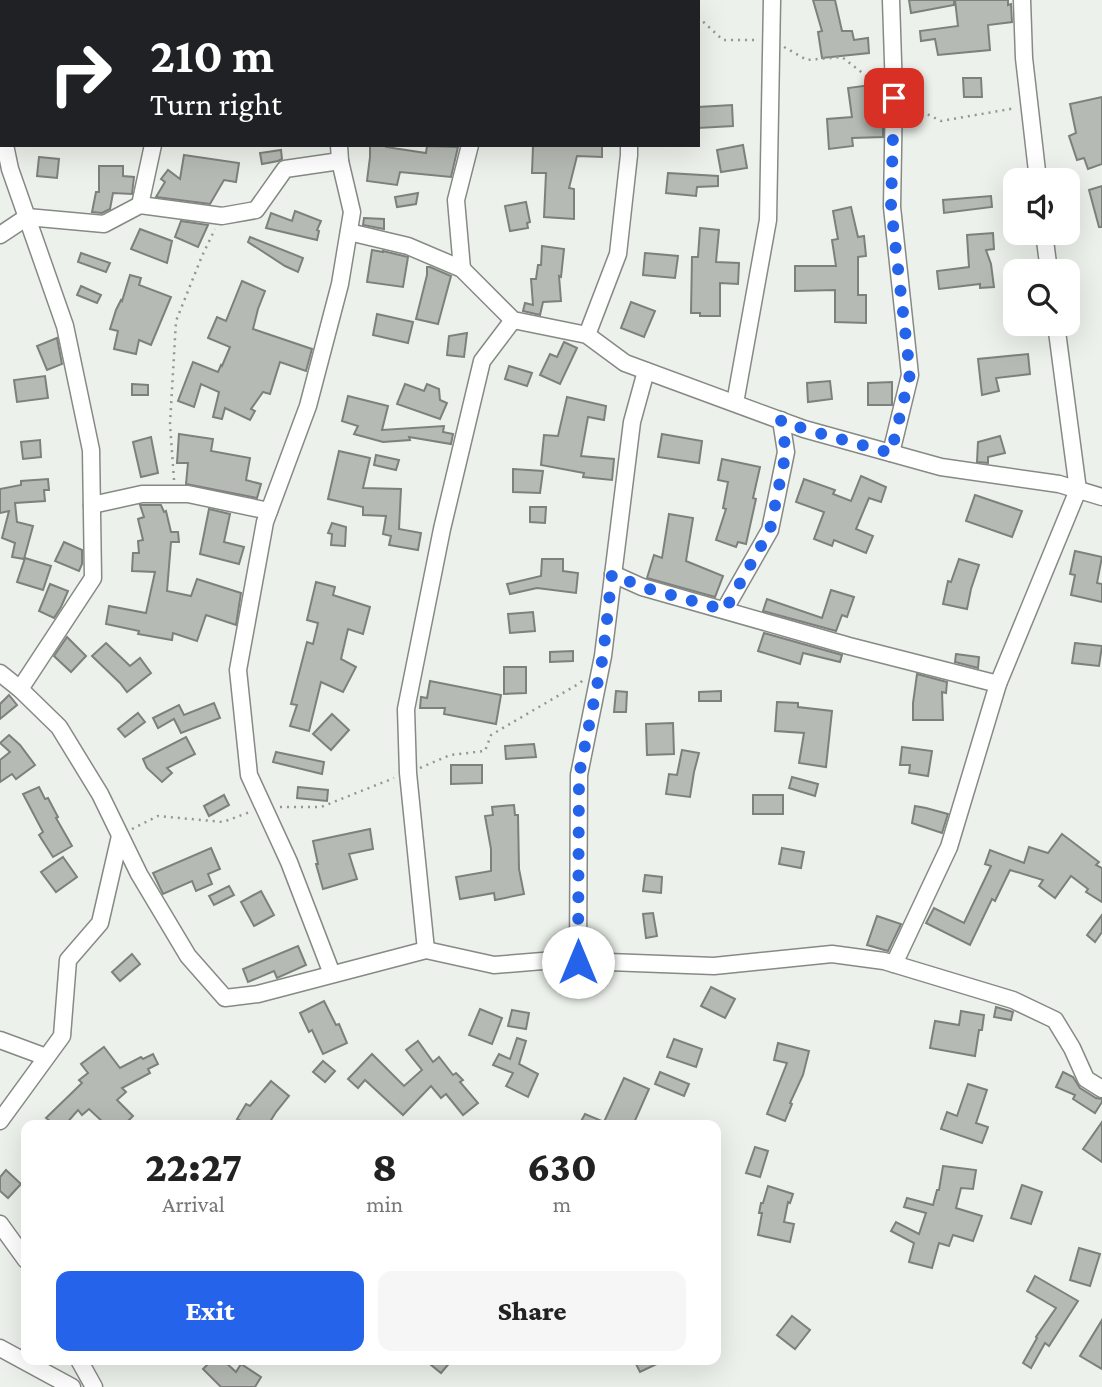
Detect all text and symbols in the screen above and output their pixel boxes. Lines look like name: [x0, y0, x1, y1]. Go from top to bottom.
icon: right: [35, 28, 126, 119]
text: 210 m: [150, 28, 274, 83]
pin: [864, 68, 924, 128]
icon: arrive: [875, 79, 913, 117]
text: Turn right: [150, 86, 282, 122]
map controls: [1003, 168, 1080, 336]
button: sound: [1003, 168, 1080, 245]
button: search: [1003, 259, 1080, 336]
position arrow: [541, 925, 615, 999]
text: 22:27: [145, 1143, 242, 1190]
text: 8: [372, 1143, 397, 1190]
text: 630: [527, 1143, 597, 1190]
text: Arrival: [162, 1191, 225, 1217]
text: min: [366, 1191, 403, 1217]
text: m: [553, 1191, 571, 1217]
button: Exit: [56, 1271, 364, 1351]
button: Share: [378, 1271, 686, 1351]

